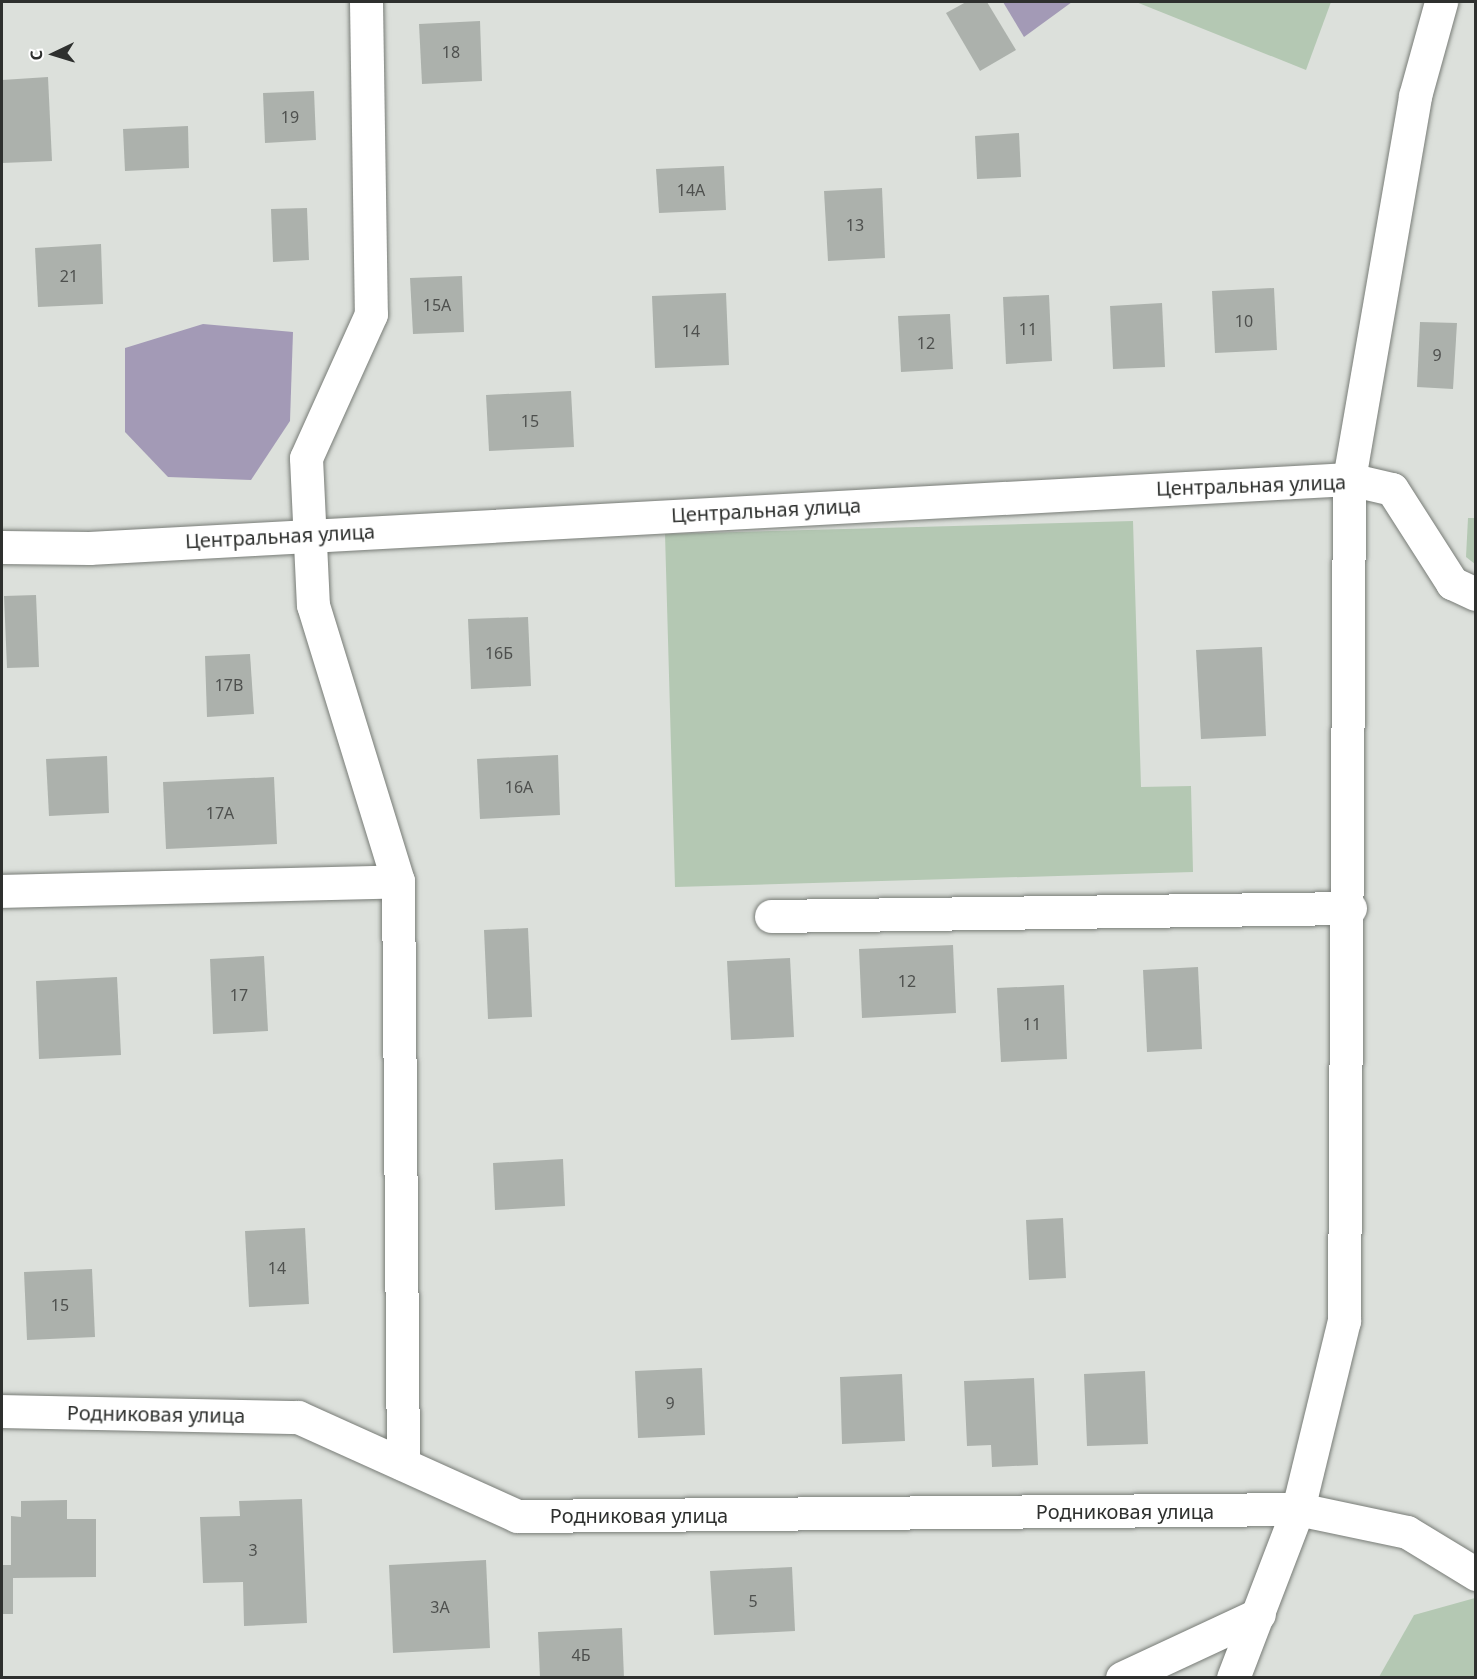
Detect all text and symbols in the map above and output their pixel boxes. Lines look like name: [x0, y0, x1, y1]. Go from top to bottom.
north arrow: [24, 24, 84, 84]
house number: 18: [442, 42, 460, 62]
text: С: [25, 49, 47, 61]
house number: 19: [281, 107, 299, 127]
house number: 14А: [677, 180, 705, 200]
house number: 13: [846, 215, 864, 235]
house number: 21: [60, 266, 78, 286]
house number: 15А: [423, 295, 451, 315]
house number: 10: [1235, 311, 1253, 331]
house number: 11: [1019, 319, 1037, 339]
house number: 14: [682, 321, 700, 341]
house number: 12: [917, 333, 935, 353]
house number: 9: [1432, 345, 1442, 365]
house number: 15: [521, 411, 539, 431]
street label: Центральная улица: [1156, 470, 1346, 500]
street label: Центральная улица: [670, 493, 862, 527]
street label: Центральная улица: [184, 519, 376, 553]
house number: 16Б: [485, 643, 513, 663]
house number: 17В: [215, 675, 243, 695]
house number: 16А: [505, 777, 533, 797]
house number: 17А: [206, 803, 234, 823]
house number: 12: [898, 971, 916, 991]
house number: 17: [230, 985, 248, 1005]
house number: 11: [1023, 1014, 1041, 1034]
house number: 14: [268, 1258, 286, 1278]
house number: 15: [51, 1295, 69, 1315]
house number: 9: [665, 1393, 675, 1413]
street label: Родниковая улица: [67, 1400, 245, 1428]
street label: Родниковая улица: [1036, 1499, 1214, 1523]
street label: Родниковая улица: [550, 1503, 728, 1527]
house number: 3: [248, 1540, 258, 1560]
house number: 5: [748, 1591, 758, 1611]
house number: 3А: [430, 1597, 450, 1617]
house number: 4Б: [572, 1645, 590, 1665]

